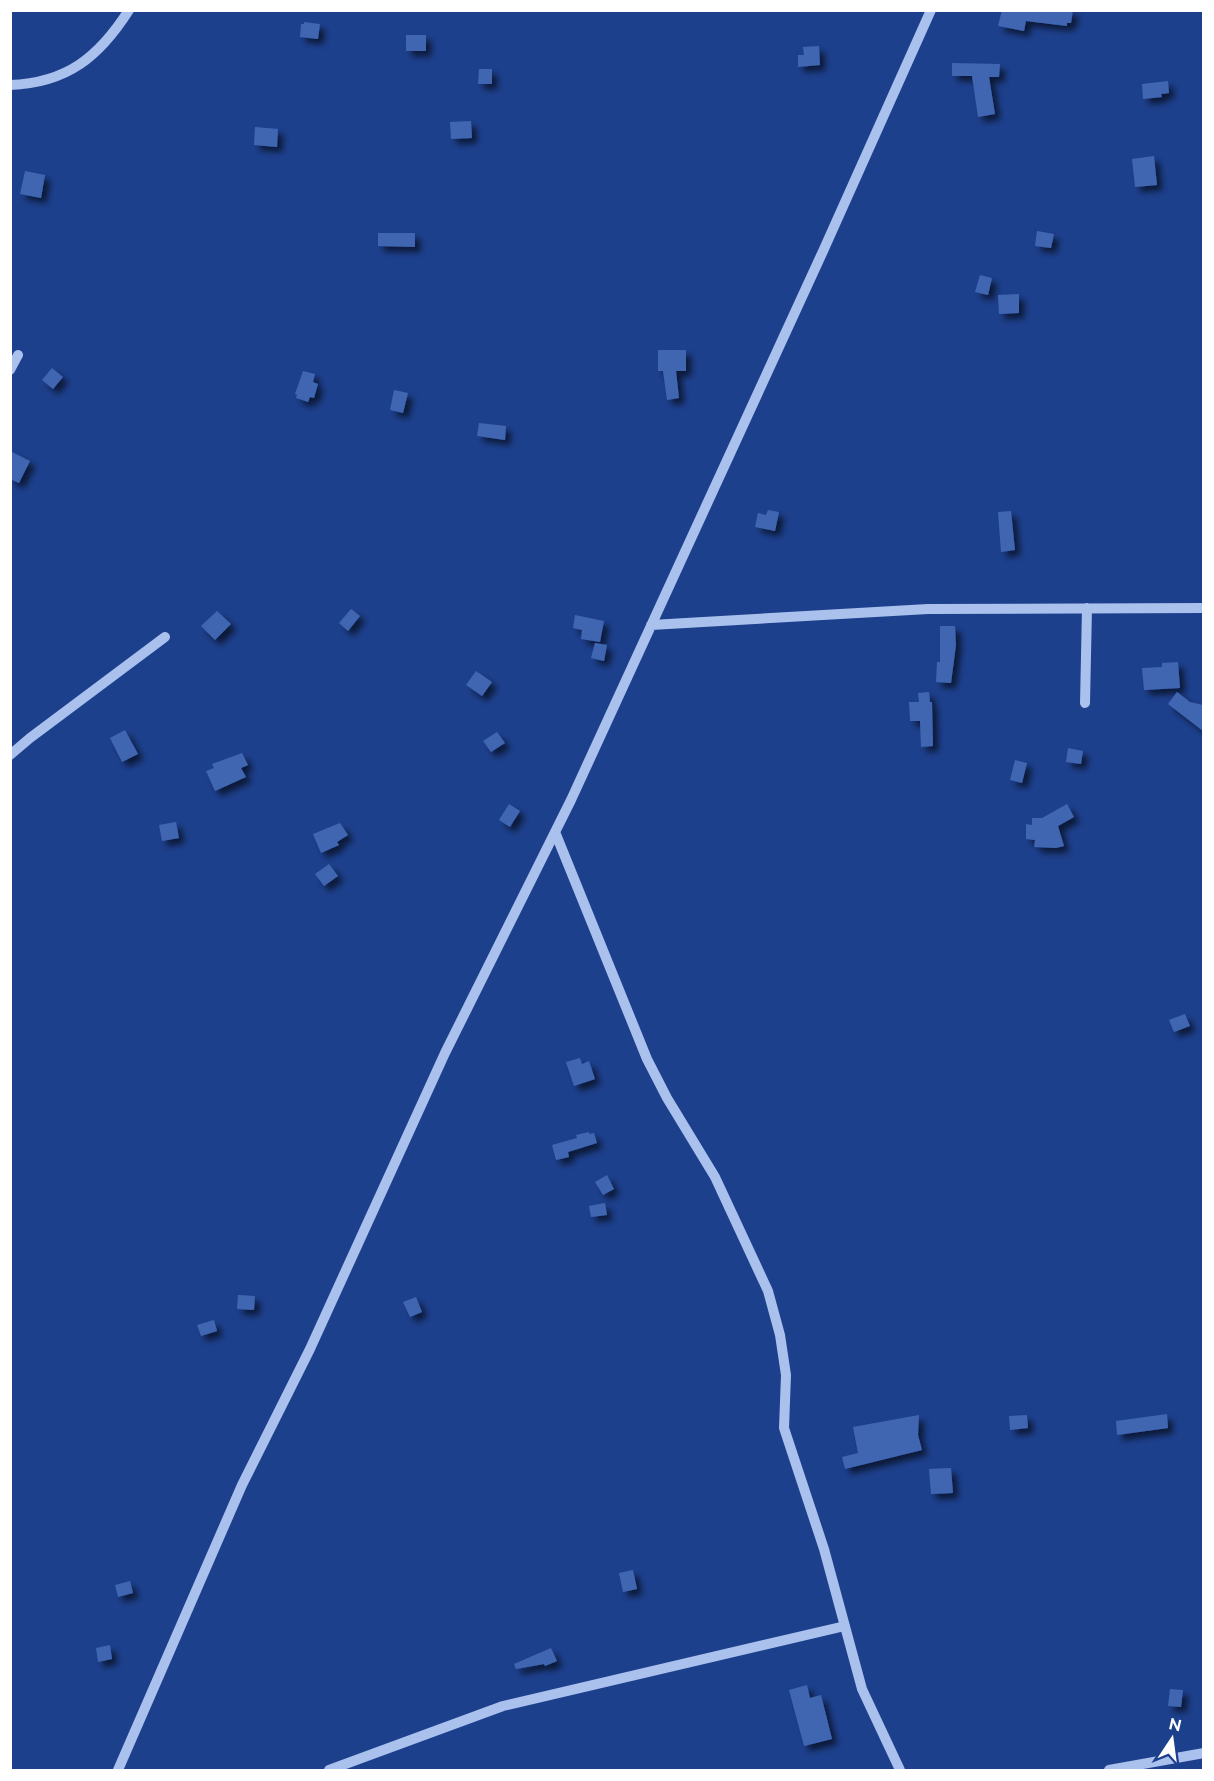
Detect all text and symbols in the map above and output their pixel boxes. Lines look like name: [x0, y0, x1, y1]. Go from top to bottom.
north arrow: [1142, 1709, 1202, 1769]
text: N: [1167, 1714, 1183, 1736]

